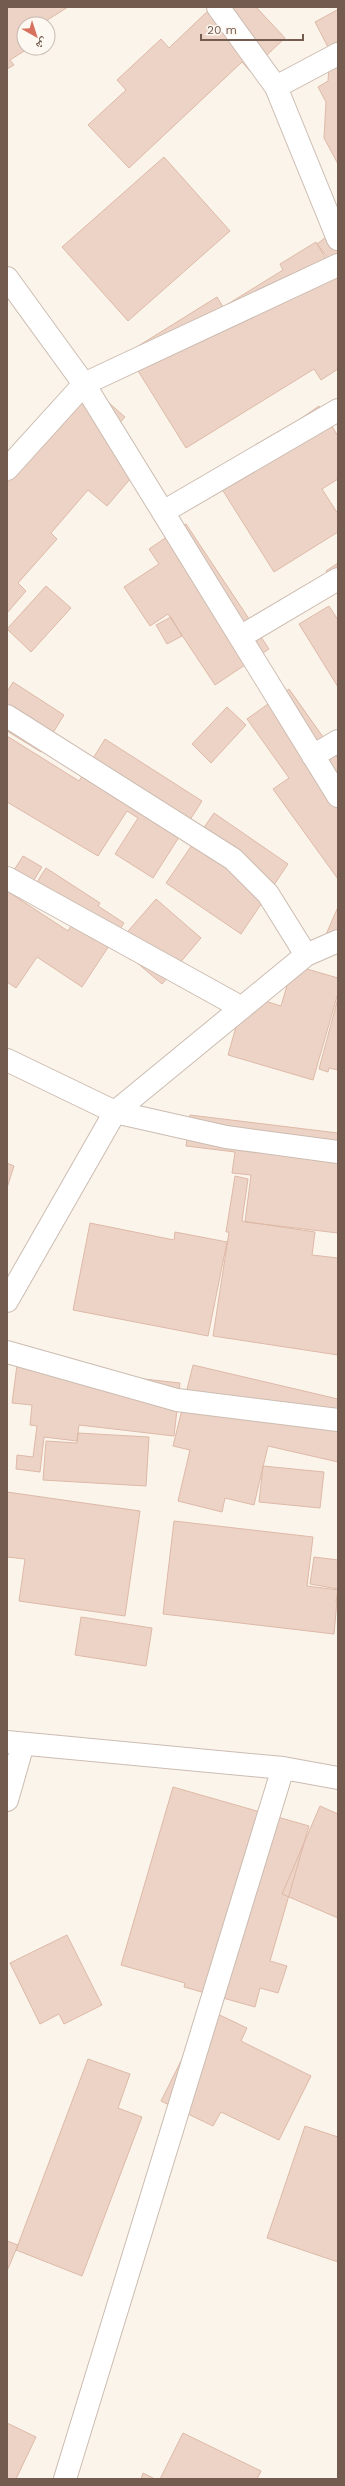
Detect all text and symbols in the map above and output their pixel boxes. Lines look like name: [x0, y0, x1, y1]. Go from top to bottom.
north arrow: [16, 16, 56, 56]
scale bar: [201, 16, 303, 42]
text: 20 m: [207, 23, 237, 37]
text: ش: [32, 34, 51, 52]

